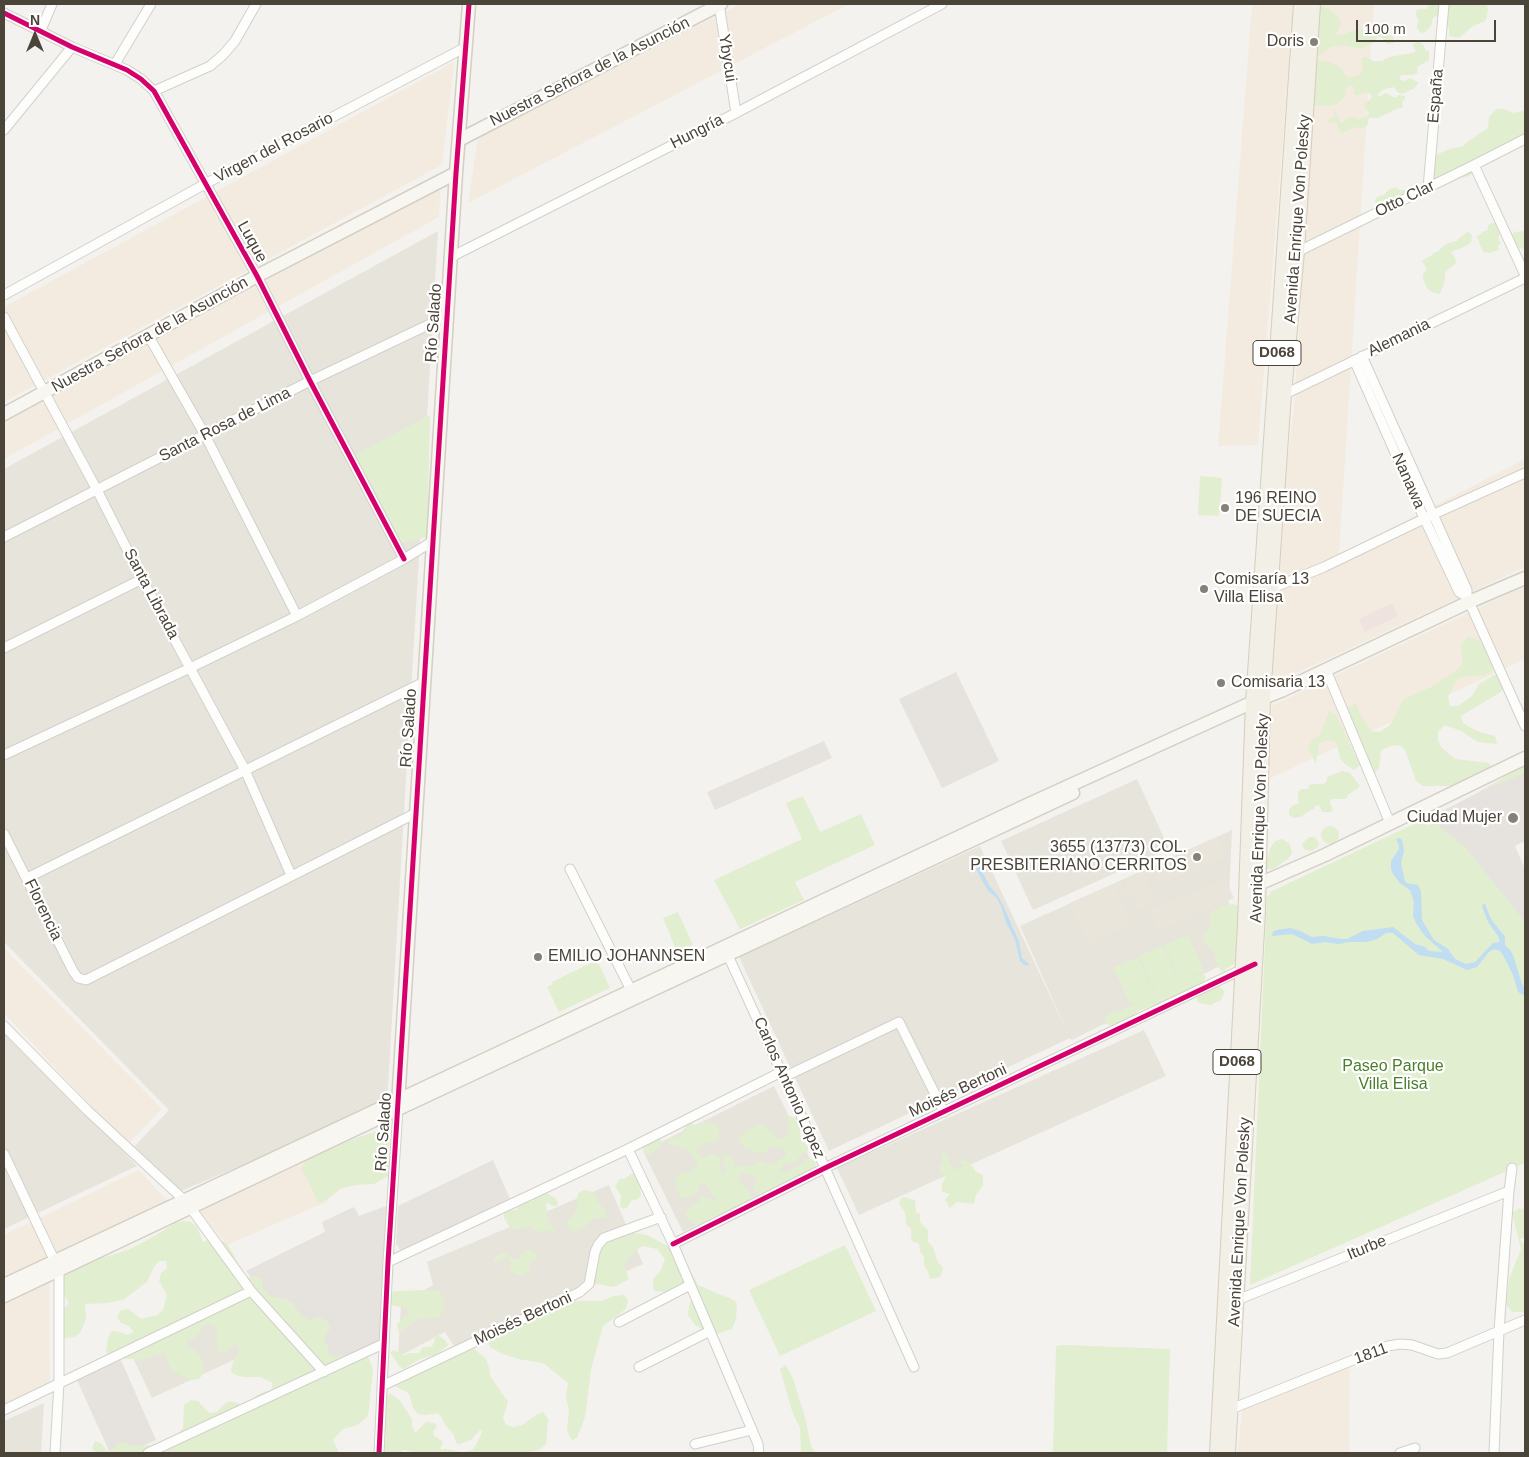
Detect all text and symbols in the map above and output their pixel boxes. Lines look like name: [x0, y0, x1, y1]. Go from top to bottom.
north arrow: [10, 10, 60, 60]
scale bar: [1359, 10, 1499, 42]
text: N: [30, 12, 40, 28]
street label: Nuestra Señora de la Asunción: [487, 13, 693, 131]
text: 100 m: [1364, 20, 1406, 37]
place label: Doris: [1267, 32, 1304, 52]
street label: Ybycui: [714, 33, 740, 83]
marker: Doris: [1308, 36, 1320, 48]
street label: España: [1424, 68, 1448, 124]
street label: Virgen del Rosario: [212, 109, 336, 187]
street label: Hungría: [667, 111, 727, 153]
street label: Avenida Enrique Von Polesky: [1281, 114, 1315, 324]
street label: Otto Clar: [1372, 176, 1438, 222]
street label: Luque: [233, 218, 271, 266]
street label: Nuestra Señora de la Asunción: [48, 273, 252, 397]
street label: Río Salado: [422, 283, 446, 363]
street label: Alemania: [1365, 315, 1433, 361]
road number: D068: [1253, 340, 1301, 366]
street label: Santa Rosa de Lima: [156, 384, 294, 466]
street label: Nanawa: [1387, 450, 1429, 512]
place label: 196 REINO DE SUECIA: [1235, 489, 1321, 527]
marker: 196 REINO DE SUECIA: [1219, 502, 1231, 514]
street label: Santa Librada: [119, 546, 183, 642]
place label: Comisaría 13 Villa Elisa: [1214, 570, 1309, 608]
marker: Comisaría 13 Villa Elisa: [1198, 583, 1210, 595]
place label: Comisaria 13: [1231, 673, 1325, 693]
marker: Comisaria 13: [1215, 677, 1227, 689]
street label: Río Salado: [397, 688, 421, 768]
street label: Avenida Enrique Von Polesky: [1247, 713, 1273, 923]
place label: Ciudad Mujer: [1407, 808, 1502, 828]
marker: Ciudad Mujer: [1506, 811, 1520, 825]
place label: 3655 (13773) COL. PRESBITERIANO CERRITOS: [970, 838, 1187, 876]
marker: 3655 (13773) COL. PRESBITERIANO CERRITOS: [1191, 851, 1203, 863]
street label: Florencia: [20, 876, 66, 944]
place label: EMILIO JOHANNSEN: [548, 947, 705, 967]
marker: EMILIO JOHANNSEN: [532, 951, 544, 963]
street label: Carlos Antonio López: [749, 1014, 829, 1162]
road number: D068: [1213, 1050, 1261, 1074]
park label: Paseo Parque Villa Elisa: [1342, 1057, 1444, 1095]
street label: Moisés Bertoni: [906, 1060, 1010, 1122]
street label: Río Salado: [372, 1092, 396, 1172]
street label: Avenida Enrique Von Polesky: [1225, 1117, 1255, 1327]
street label: Iturbe: [1344, 1231, 1390, 1265]
street label: Moisés Bertoni: [471, 1288, 575, 1350]
street label: 1811: [1352, 1339, 1390, 1369]

